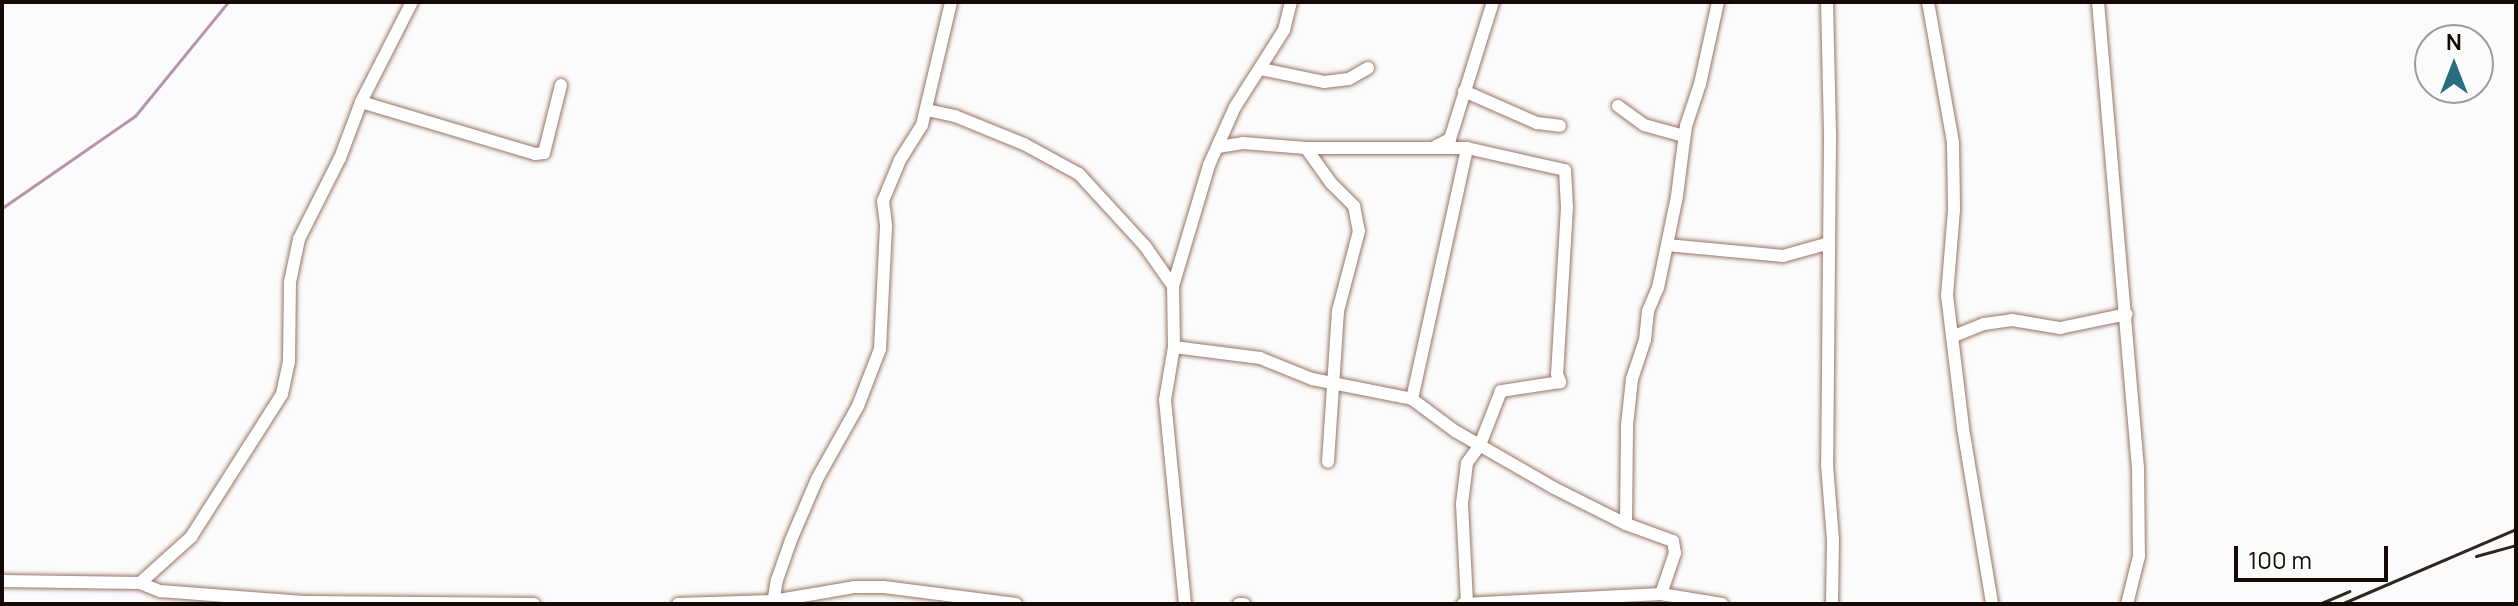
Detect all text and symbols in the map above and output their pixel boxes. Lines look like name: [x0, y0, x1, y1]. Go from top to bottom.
north arrow: [2414, 24, 2494, 104]
text: N: [2446, 27, 2462, 57]
scale bar: [2238, 530, 2392, 580]
text: 100 m: [2248, 543, 2312, 576]

